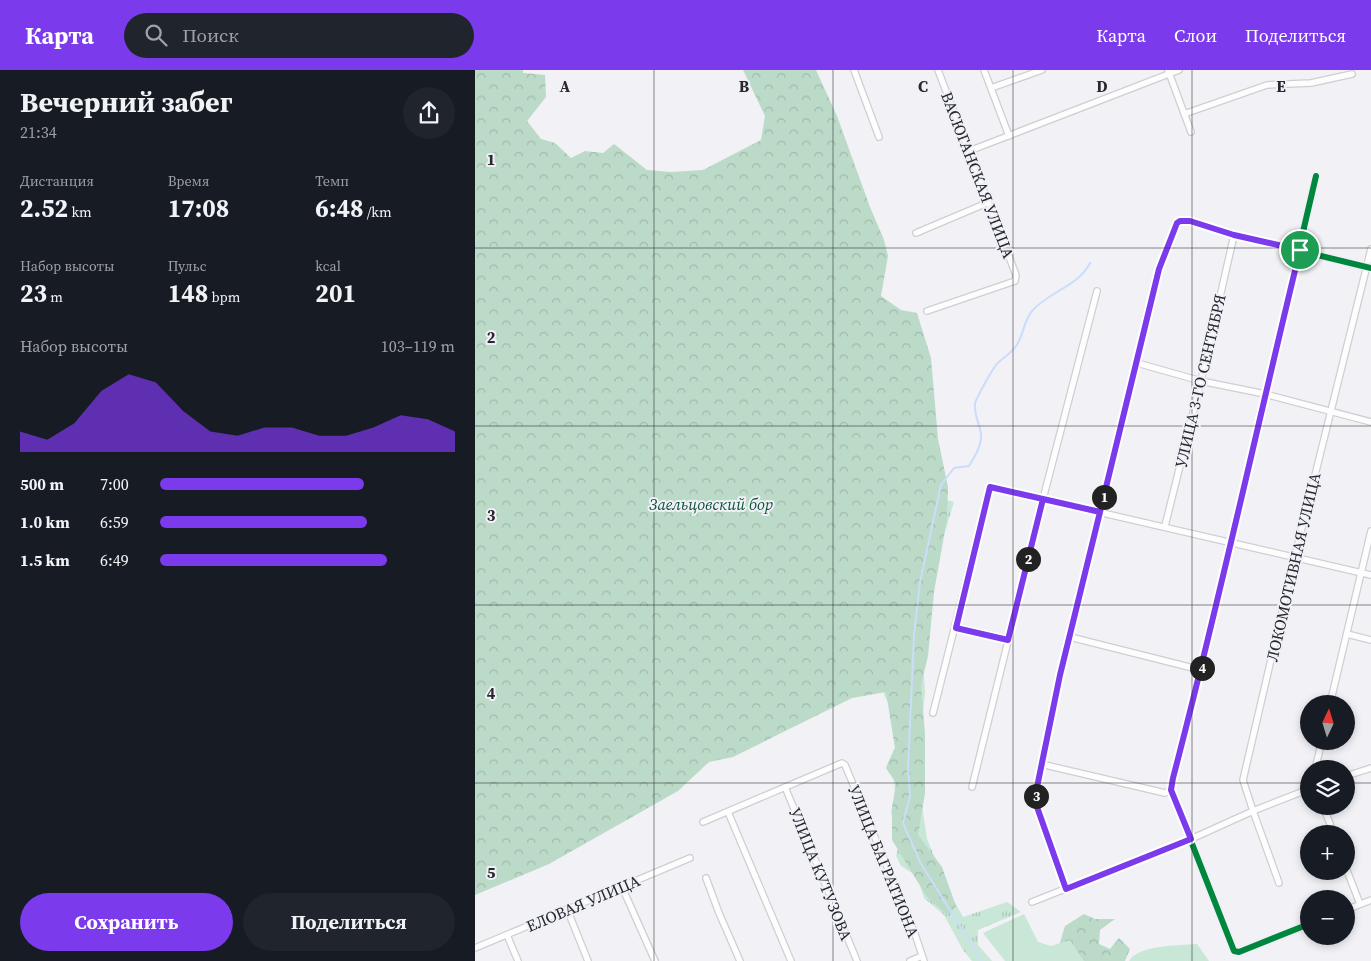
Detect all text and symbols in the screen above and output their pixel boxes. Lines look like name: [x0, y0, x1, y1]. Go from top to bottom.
search box: [124, 13, 474, 58]
text: Карта: [25, 19, 94, 52]
icon: search: [142, 21, 170, 49]
text: Поиск: [182, 22, 239, 48]
text: Карта: [1096, 23, 1146, 48]
text: Слои: [1174, 23, 1217, 48]
text: Поделиться: [1245, 23, 1346, 48]
text: A: [560, 75, 571, 97]
text: B: [739, 75, 750, 97]
text: C: [918, 75, 928, 97]
text: D: [1096, 75, 1108, 97]
text: E: [1276, 75, 1286, 97]
text: Вечерний забег: [20, 83, 233, 121]
button: share: [403, 87, 455, 139]
street label: ВАСЮГАНСКАЯ УЛИЦА: [936, 88, 1020, 262]
text: 21:34: [20, 121, 57, 143]
text: 1: [487, 148, 495, 170]
text: Дистанция: [20, 171, 94, 191]
text: Время: [168, 171, 209, 191]
text: Темп: [315, 171, 349, 191]
text: 2.52: [20, 191, 68, 225]
text: 17:08: [168, 191, 229, 225]
text: 6:48: [315, 191, 363, 225]
text: km: [68, 202, 92, 222]
text: /km: [363, 202, 392, 222]
pin: [1279, 229, 1321, 271]
icon: arrive: [1286, 236, 1314, 264]
text: Набор высоты: [20, 256, 114, 276]
text: Пульс: [168, 256, 207, 276]
text: kcal: [315, 256, 341, 276]
text: 23: [20, 276, 47, 310]
text: 148: [168, 276, 208, 310]
text: 201: [315, 276, 356, 310]
text: m: [47, 287, 63, 307]
text: bpm: [208, 287, 240, 307]
street label: УЛИЦА 3-ГО СЕНТЯБРЯ: [1169, 292, 1231, 470]
text: 2: [487, 326, 496, 348]
text: Набор высоты: [20, 335, 128, 357]
text: 103–119 m: [381, 335, 455, 357]
street label: ЛОКОМОТИВНАЯ УЛИЦА: [1261, 470, 1326, 664]
text: 500 m: [20, 473, 64, 495]
text: 7:00: [100, 473, 129, 495]
pin: 1: [1091, 484, 1117, 510]
text: 1: [1101, 487, 1108, 507]
park label: Заельцовский бор: [649, 493, 773, 515]
text: 3: [487, 504, 496, 526]
text: 1.0 km: [20, 511, 70, 533]
text: 6:59: [100, 511, 129, 533]
pin: 2: [1015, 546, 1041, 572]
text: 1.5 km: [20, 549, 70, 571]
text: 6:49: [100, 549, 129, 571]
text: 2: [1025, 549, 1032, 569]
pin: 4: [1189, 656, 1215, 680]
text: 4: [1199, 658, 1206, 678]
text: 4: [487, 682, 496, 704]
north arrow: [1300, 695, 1355, 750]
map controls: [1300, 695, 1355, 945]
button: layers: [1300, 760, 1355, 815]
street label: УЛИЦА БАГРАТИОНА: [843, 781, 925, 941]
pin: 3: [1023, 784, 1049, 808]
text: 3: [1033, 786, 1040, 806]
street label: УЛИЦА КУТУЗОВА: [784, 804, 858, 944]
button: +: [1300, 825, 1355, 880]
text: 5: [487, 861, 496, 883]
street label: ЕЛОВАЯ УЛИЦА: [523, 869, 644, 937]
button: −: [1300, 890, 1355, 945]
button: Сохранить: [20, 893, 233, 951]
button: Поделиться: [243, 893, 455, 951]

